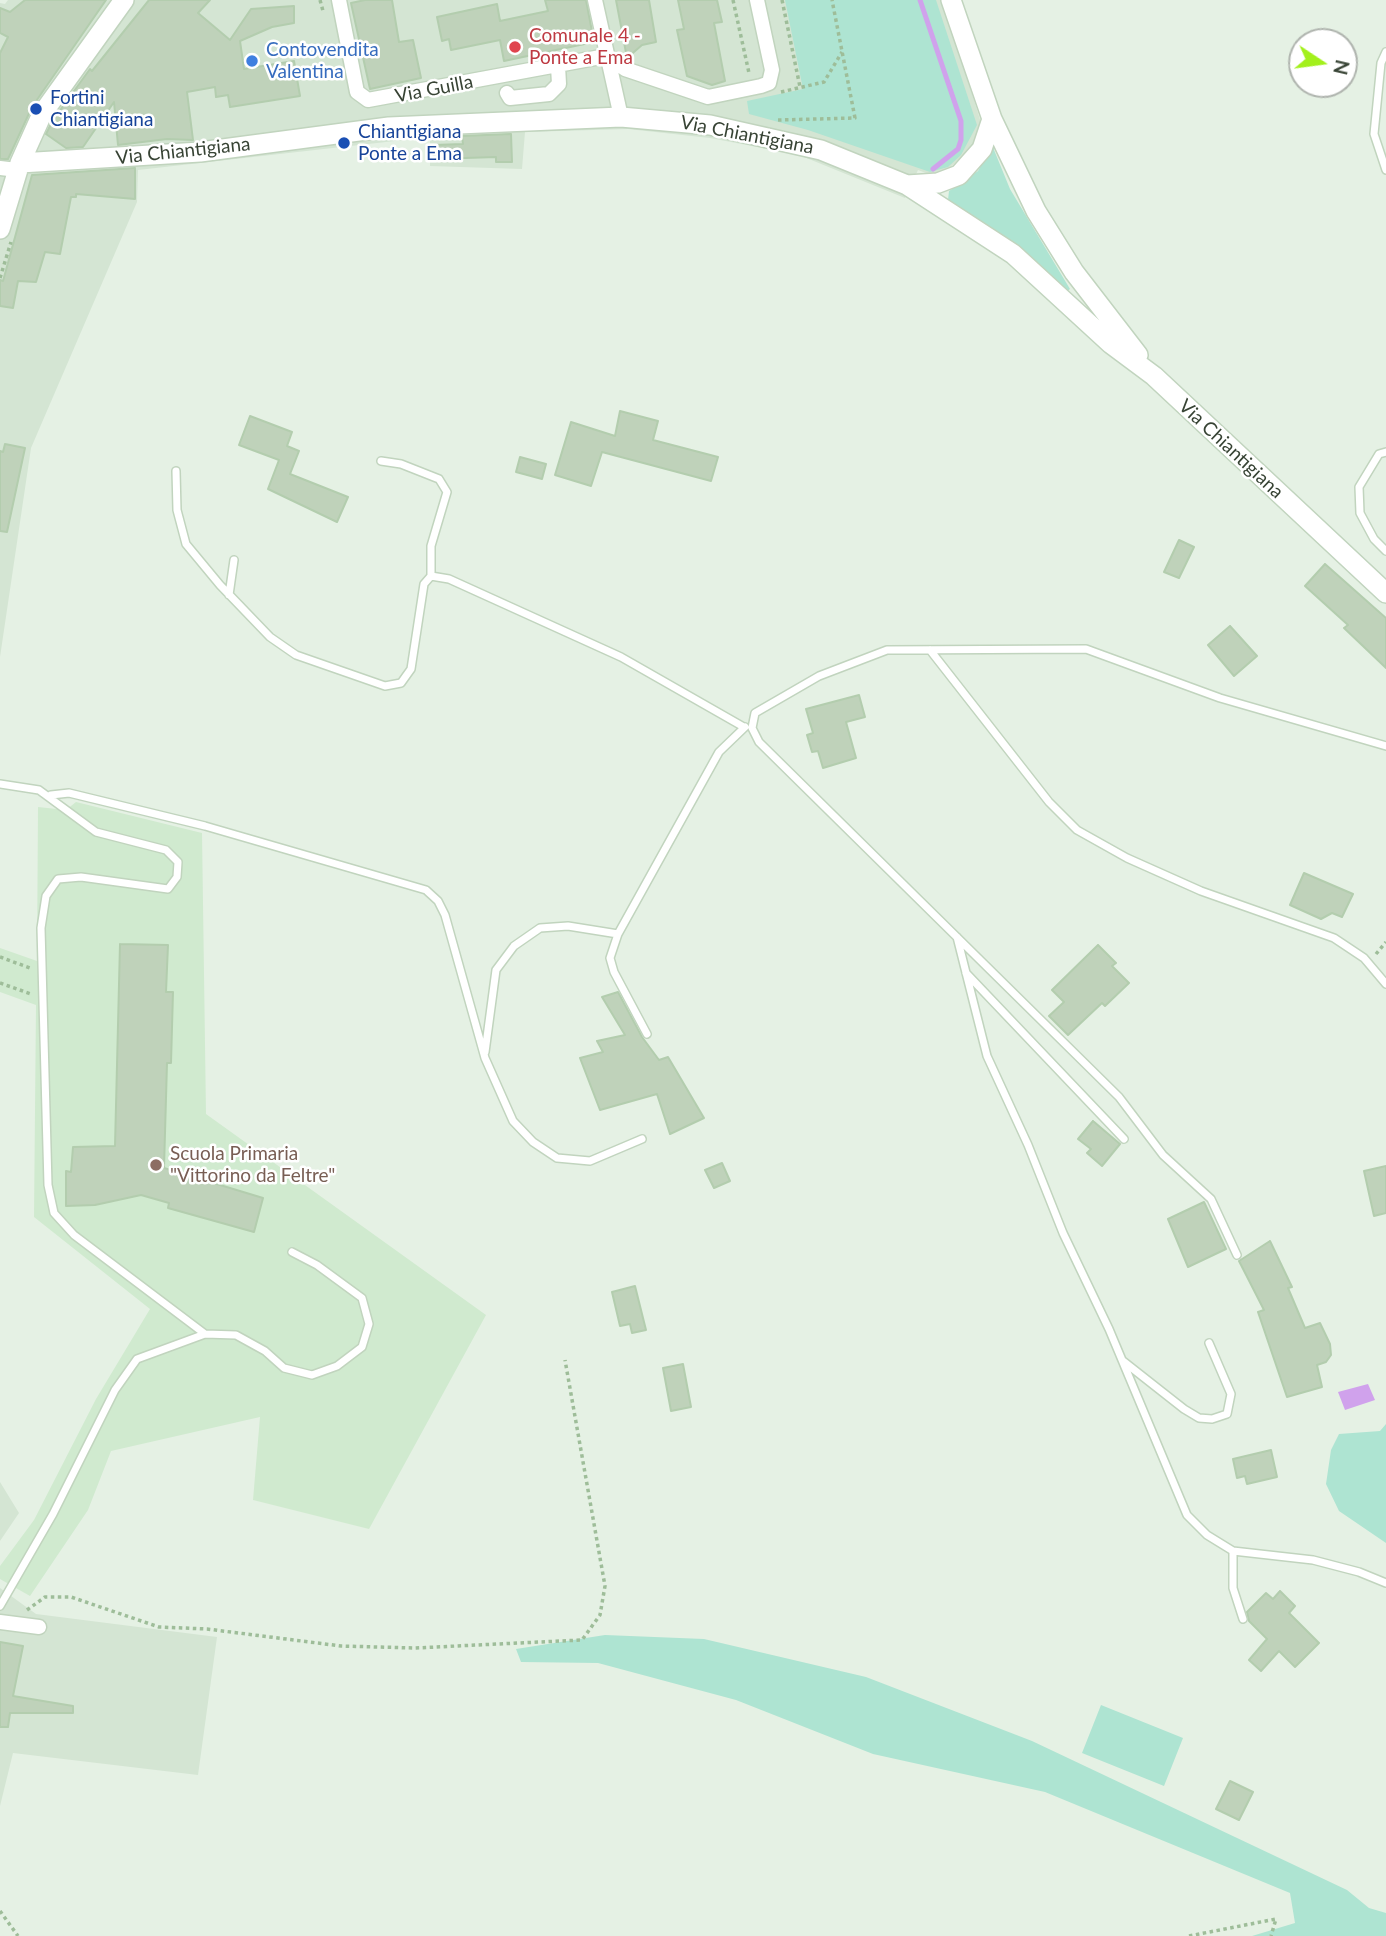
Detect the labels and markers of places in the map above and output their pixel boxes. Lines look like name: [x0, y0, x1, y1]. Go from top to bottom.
place label: Comunale 4 - Ponte a Ema: [529, 25, 641, 69]
place label: Contovendita Valentina: [266, 39, 379, 83]
marker: Comunale 4 - Ponte a Ema: [507, 39, 523, 55]
marker: Contovendita Valentina: [244, 53, 260, 69]
place label: Fortini Chiantigiana: [50, 87, 153, 131]
marker: Fortini Chiantigiana: [28, 101, 44, 117]
place label: Chiantigiana Ponte a Ema: [358, 121, 462, 165]
marker: Chiantigiana Ponte a Ema: [336, 135, 352, 151]
place label: Scuola Primaria "Vittorino da Feltre": [170, 1143, 335, 1187]
marker: Scuola Primaria "Vittorino da Feltre": [148, 1157, 164, 1173]

